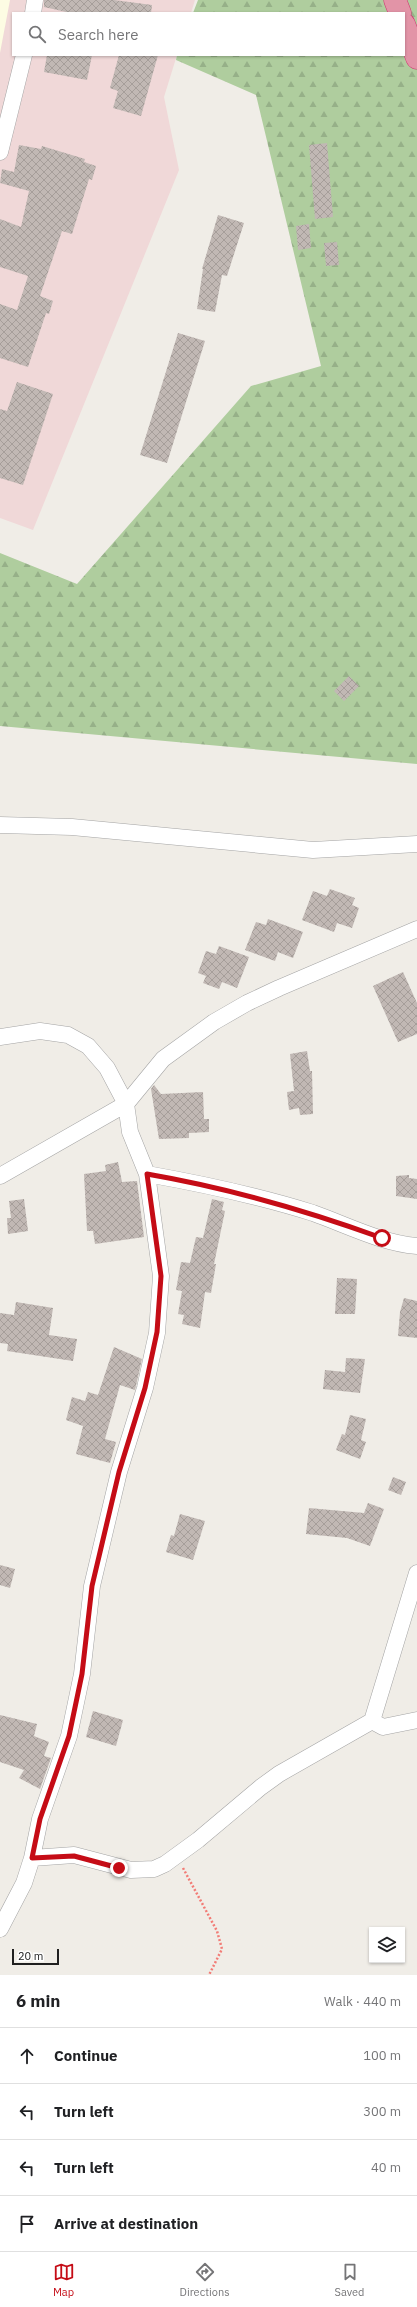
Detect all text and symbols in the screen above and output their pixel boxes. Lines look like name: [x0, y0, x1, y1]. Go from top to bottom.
search box: [12, 12, 405, 56]
icon: search: [26, 23, 48, 45]
text: Search here: [58, 25, 138, 44]
route start: [373, 1229, 391, 1247]
route end: [110, 1859, 128, 1877]
map controls: [369, 1927, 405, 1963]
button: layers: [369, 1927, 405, 1963]
scale bar: [12, 1947, 59, 1966]
text: 20 m: [18, 1949, 43, 1963]
text: 6 min: [16, 1990, 60, 2012]
text: Walk · 440 m: [324, 1993, 401, 2010]
icon: ahead: [16, 2045, 38, 2067]
text: Continue: [54, 2046, 118, 2065]
text: 100 m: [363, 2047, 401, 2064]
icon: left: [16, 2101, 38, 2123]
text: Turn left: [54, 2102, 114, 2121]
text: 300 m: [363, 2103, 401, 2120]
icon: left: [16, 2157, 38, 2179]
text: Turn left: [54, 2158, 114, 2177]
text: 40 m: [371, 2159, 401, 2176]
icon: arrive: [16, 2213, 38, 2235]
text: Arrive at destination: [54, 2214, 198, 2233]
tab: Map: [53, 2261, 75, 2299]
tab: Directions: [180, 2261, 230, 2299]
tab: Saved: [335, 2261, 364, 2299]

